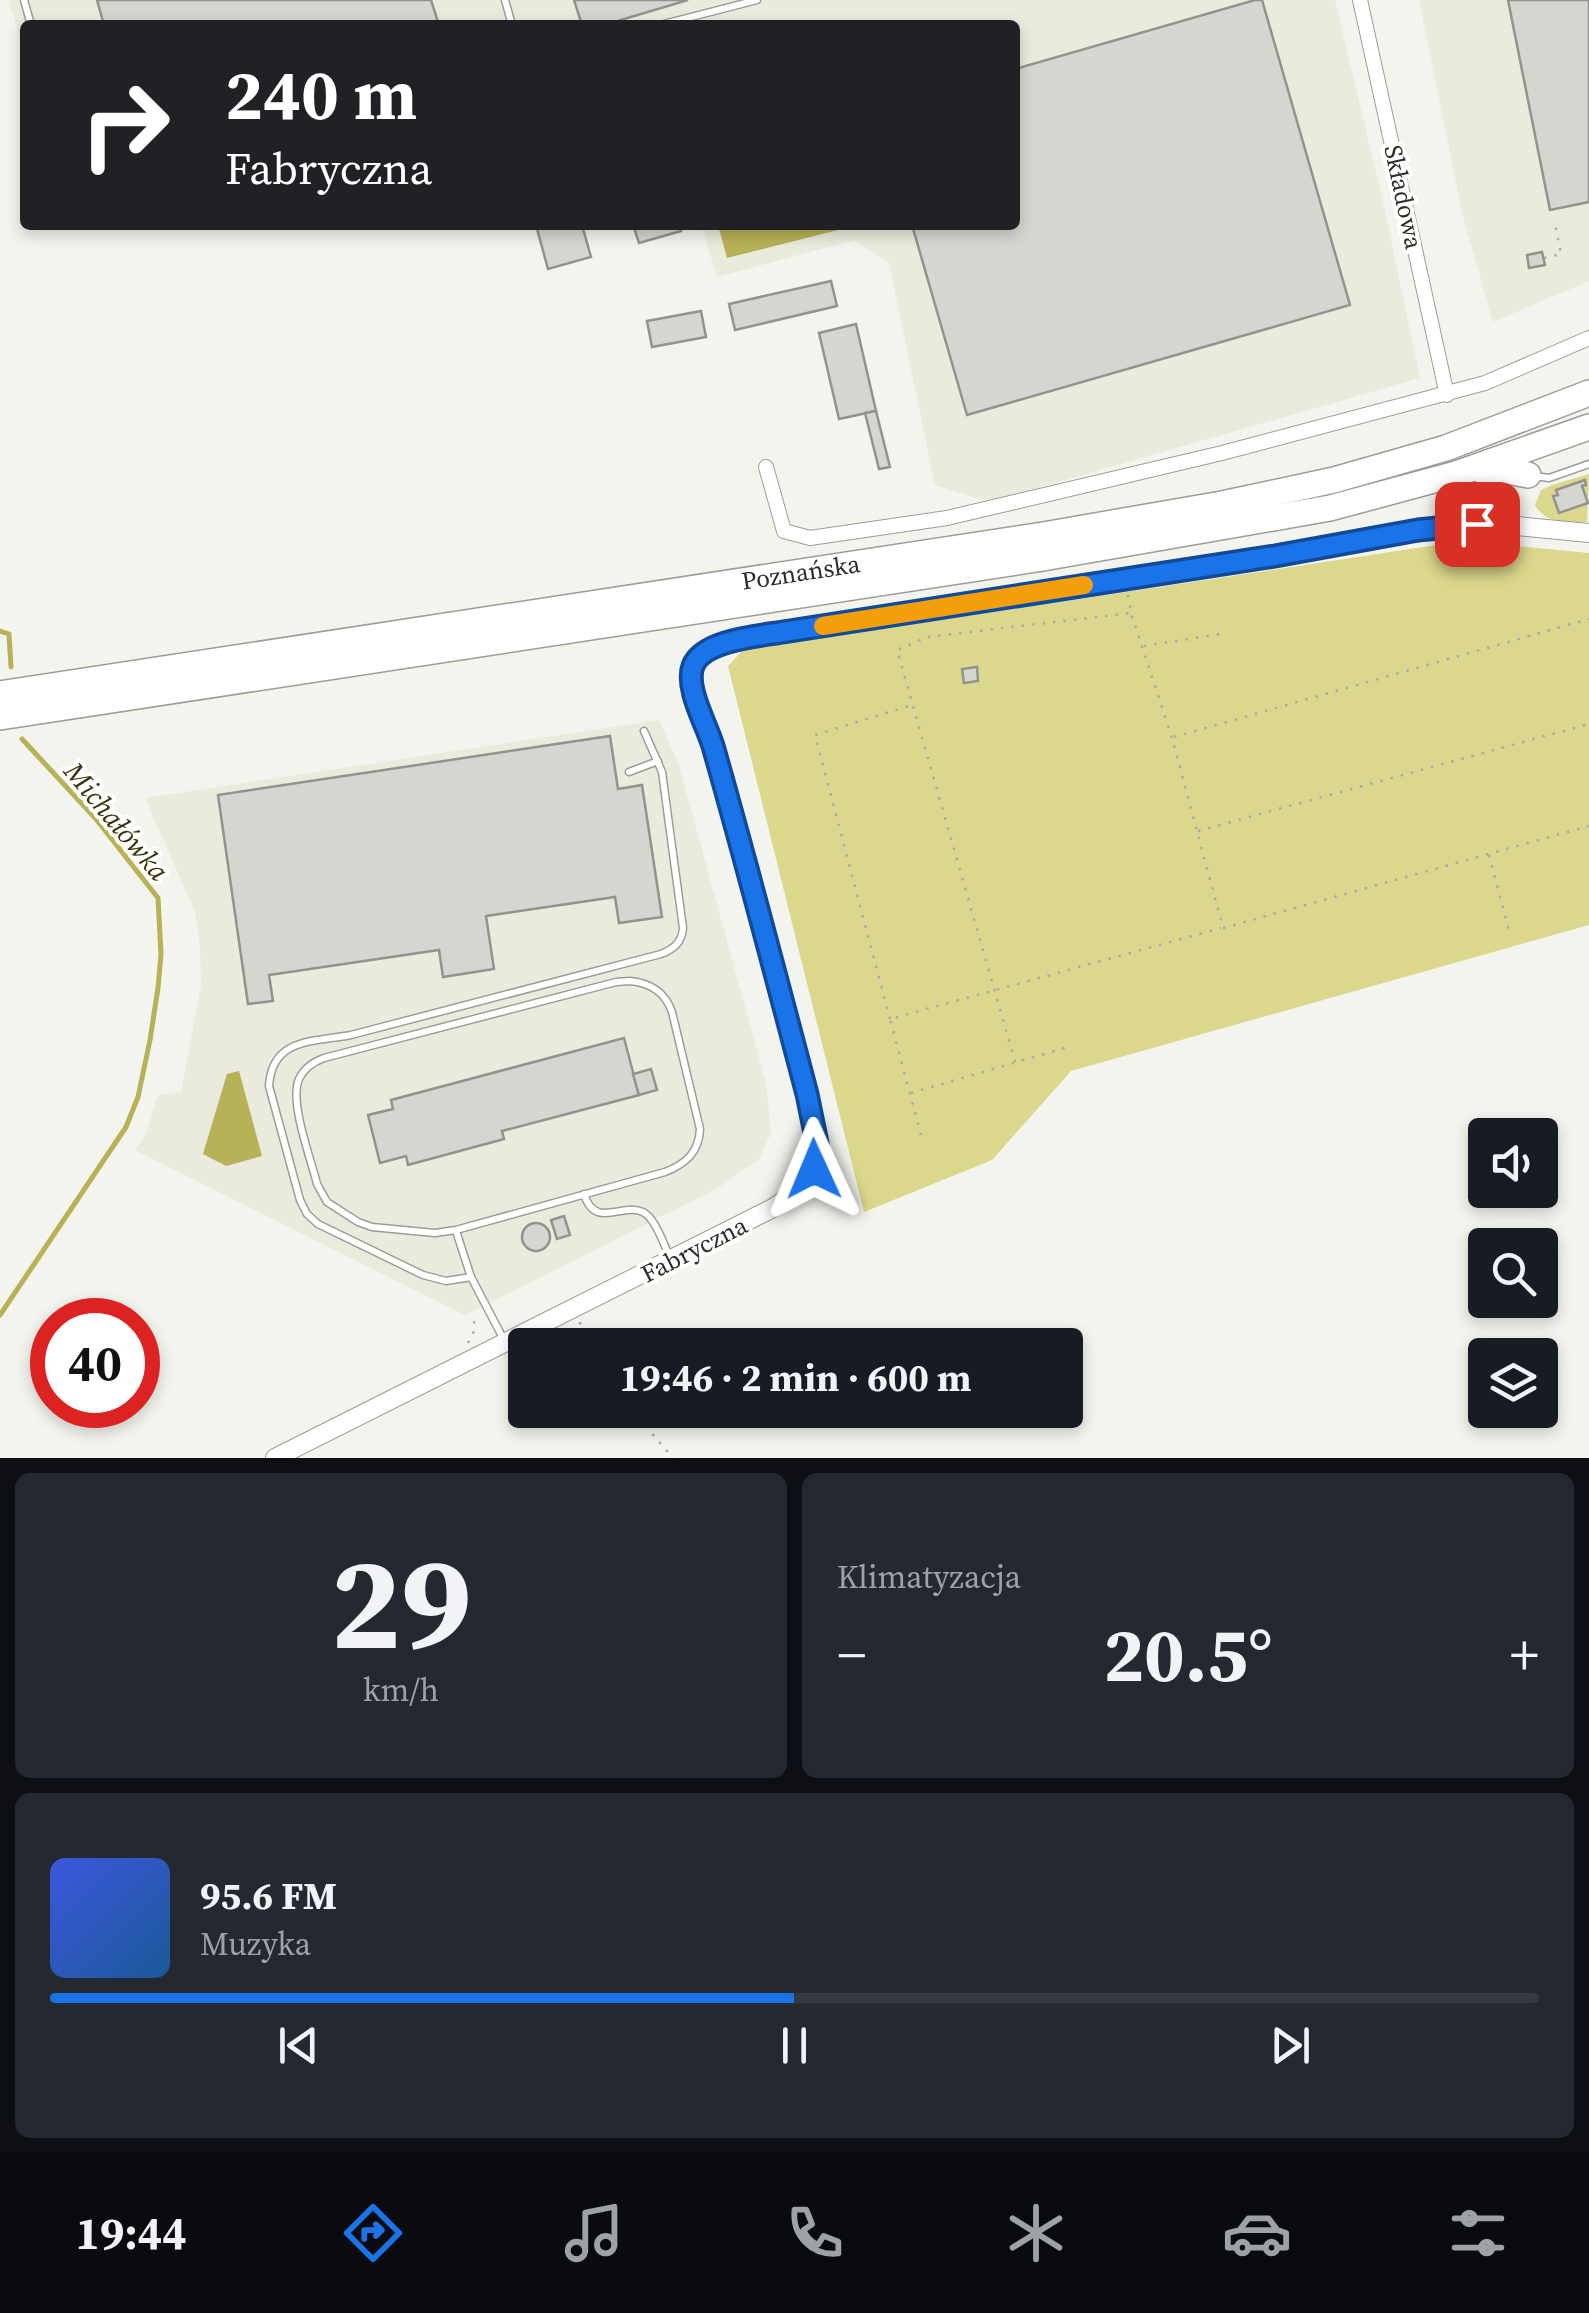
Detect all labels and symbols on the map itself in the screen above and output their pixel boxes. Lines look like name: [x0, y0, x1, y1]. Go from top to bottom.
street label: Składowa: [1376, 142, 1432, 252]
pin: [1435, 482, 1520, 567]
street label: Poznańska: [739, 546, 863, 598]
water label: Michałówka: [55, 753, 178, 889]
position arrow: [762, 1117, 866, 1221]
street label: Fabryczna: [635, 1208, 753, 1290]
speed limit sign: 40: [30, 1298, 160, 1428]

